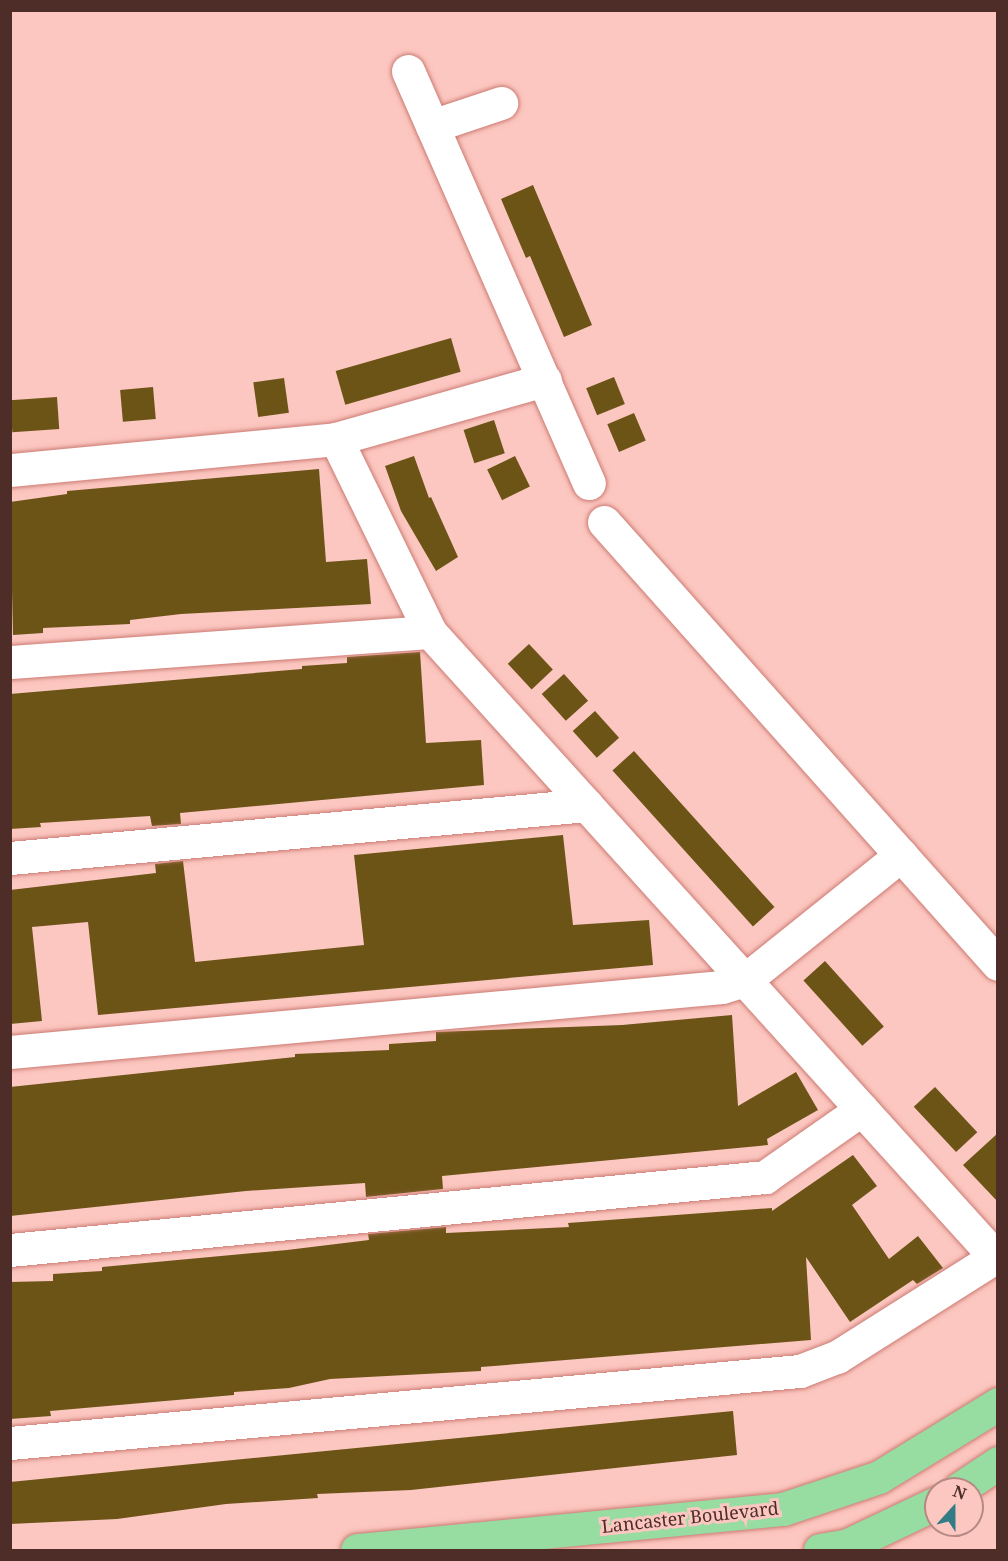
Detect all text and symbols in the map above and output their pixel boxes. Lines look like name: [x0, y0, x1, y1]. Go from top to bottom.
north arrow: [924, 1477, 984, 1537]
text: N: [950, 1480, 970, 1505]
street label: Lancaster Boulevard: [600, 1497, 780, 1537]

